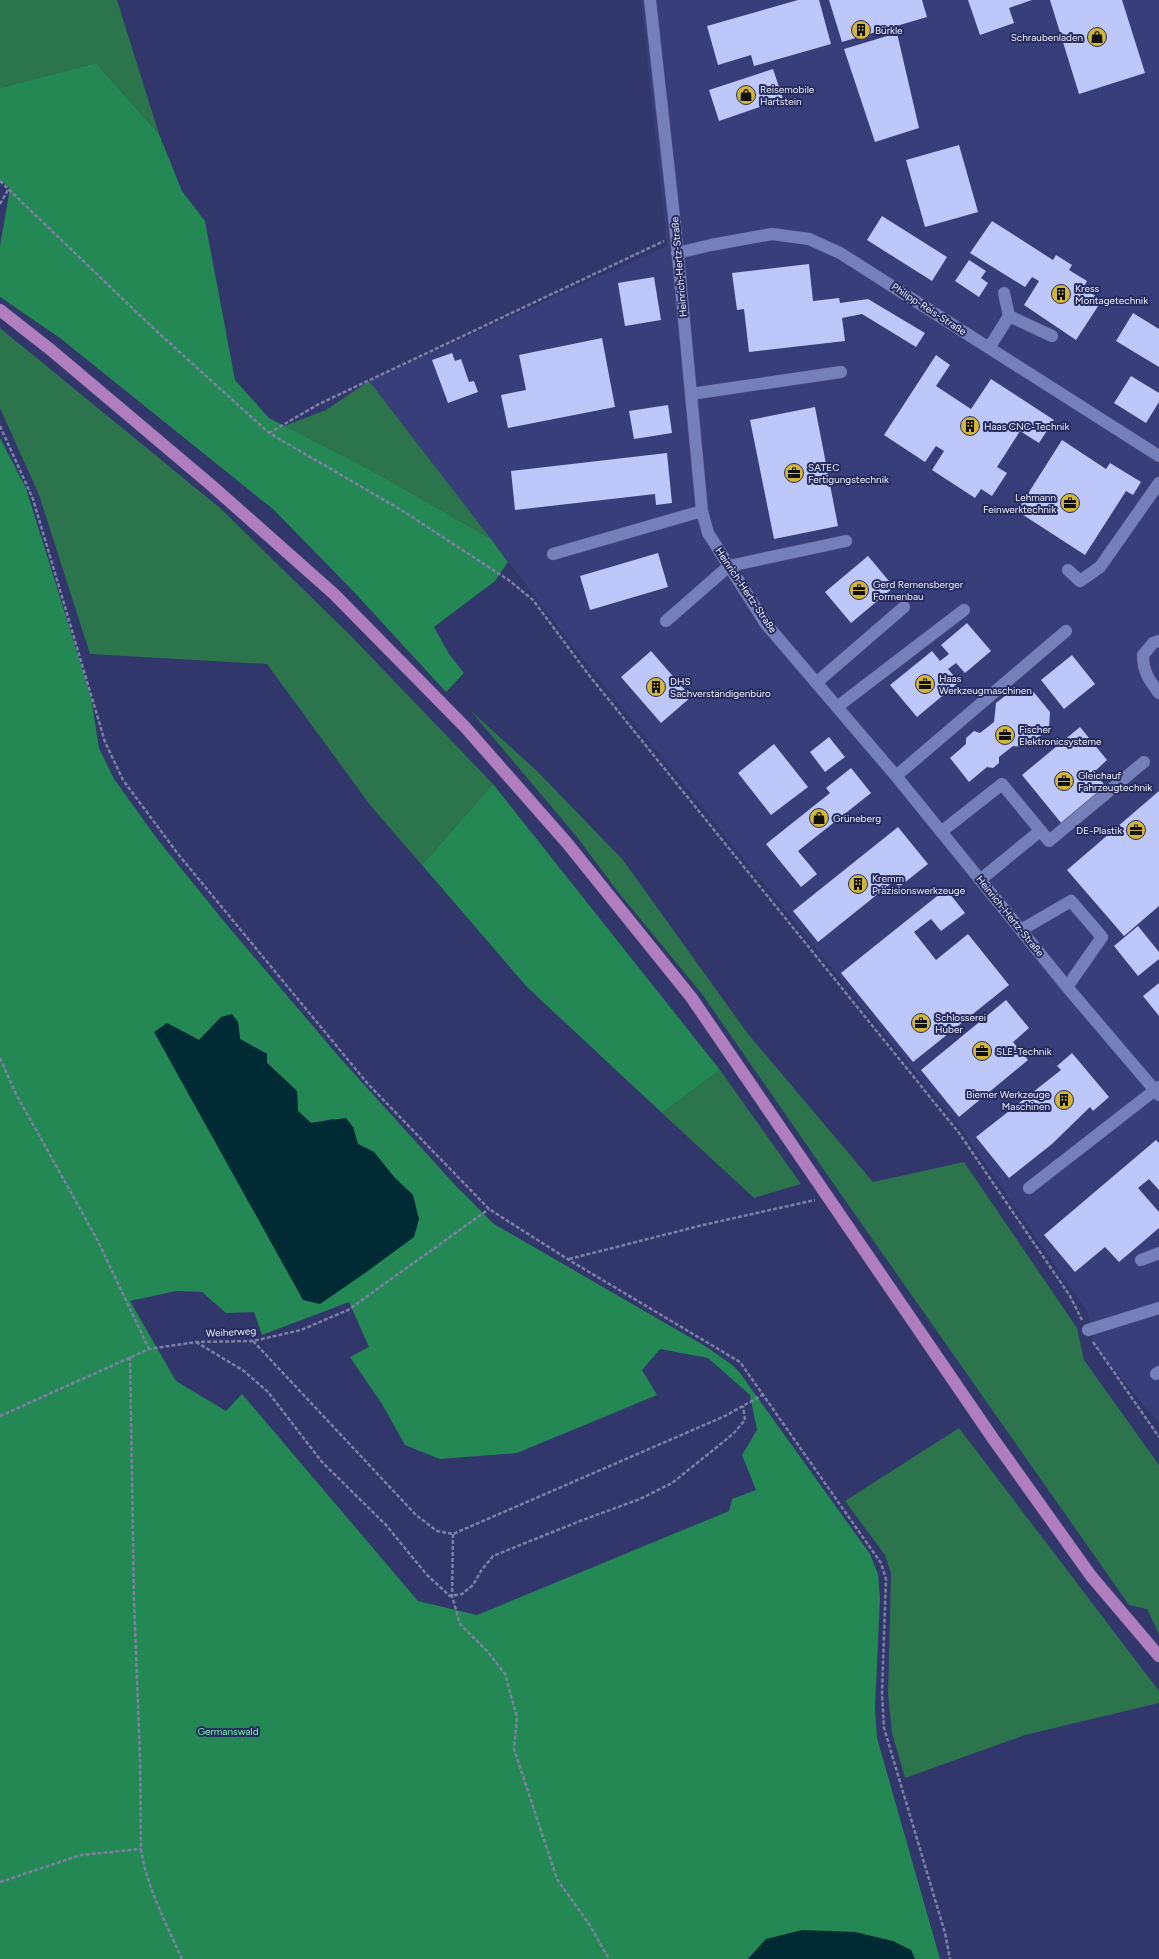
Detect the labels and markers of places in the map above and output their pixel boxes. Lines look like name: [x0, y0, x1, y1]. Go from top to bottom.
building icon: Bürkle: [850, 19, 872, 41]
place label: Bürkle: [875, 24, 903, 37]
shop icon: Schraubenladen: [1086, 26, 1108, 48]
place label: Schraubenladen: [1011, 31, 1083, 44]
place label: Reisemobile Hartstein: [760, 83, 815, 108]
shop icon: Reisemobile Hartstein: [735, 84, 757, 106]
place label: Kress Montagetechnik: [1075, 282, 1148, 307]
building icon: Kress Montagetechnik: [1050, 283, 1072, 305]
building icon: Haas CNC-Technik: [959, 415, 981, 437]
place label: Haas CNC-Technik: [984, 420, 1069, 433]
place label: SATEC Fertigungstechnik: [808, 461, 889, 486]
office icon: SATEC Fertigungstechnik: [783, 462, 805, 484]
place label: Lehmann Feinwerktechnik: [983, 491, 1056, 516]
office icon: Lehmann Feinwerktechnik: [1059, 492, 1081, 514]
place label: Gerd Remensberger Formenbau: [873, 578, 964, 603]
office icon: Gerd Remensberger Formenbau: [848, 579, 870, 601]
place label: Haas Werkzeugmaschinen: [939, 672, 1032, 697]
office icon: Haas Werkzeugmaschinen: [914, 673, 936, 695]
place label: DHS Sachverständigenbüro: [670, 675, 771, 700]
building icon: DHS Sachverständigenbüro: [645, 676, 667, 698]
place label: Fischer Elektronicsysteme: [1019, 723, 1102, 748]
office icon: Fischer Elektronicsysteme: [994, 724, 1016, 746]
place label: Gleichauf Fahrzeugtechnik: [1078, 769, 1152, 794]
office icon: Gleichauf Fahrzeugtechnik: [1053, 770, 1075, 792]
shop icon: Grüneberg: [808, 807, 830, 829]
place label: Grüneberg: [833, 812, 881, 825]
office icon: DE-Plastik: [1125, 819, 1147, 841]
place label: DE-Plastik: [1076, 824, 1122, 837]
place label: Kremm Präzisionswerkzeuge: [872, 872, 966, 897]
building icon: Kremm Präzisionswerkzeuge: [847, 873, 869, 895]
place label: Schlosserei Huber: [935, 1011, 986, 1036]
office icon: Schlosserei Huber: [910, 1012, 932, 1034]
office icon: SLE-Technik: [971, 1040, 993, 1062]
place label: SLE-Technik: [996, 1045, 1052, 1058]
place label: Biemer Werkzeuge Maschinen: [966, 1088, 1051, 1113]
building icon: Biemer Werkzeuge Maschinen: [1053, 1089, 1075, 1111]

